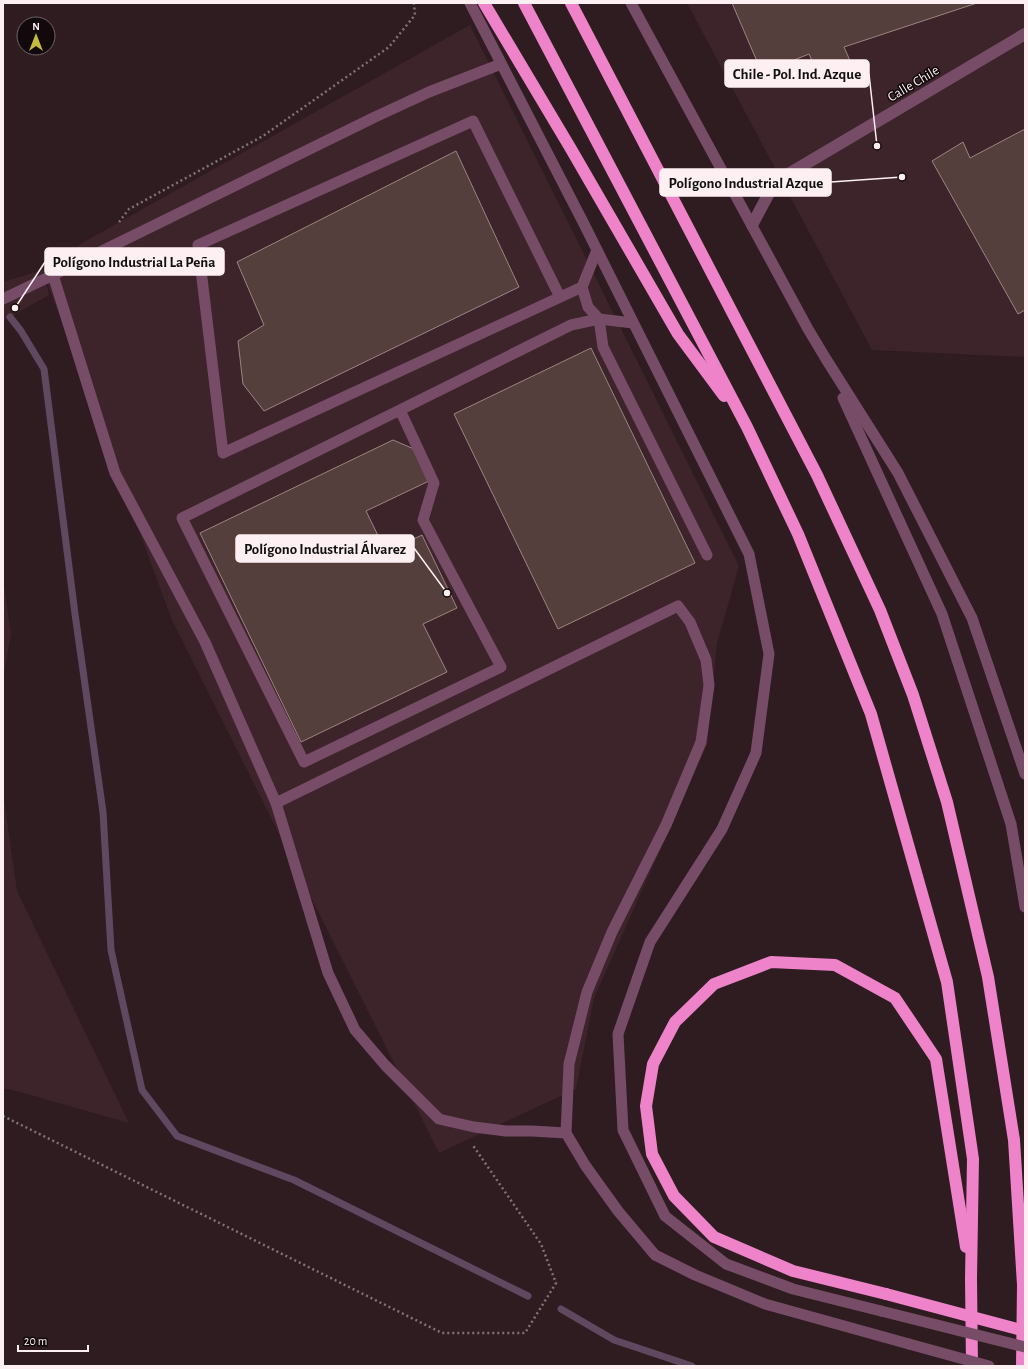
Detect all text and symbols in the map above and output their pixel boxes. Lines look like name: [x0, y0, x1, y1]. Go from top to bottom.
north arrow: [16, 16, 56, 56]
text: N: [32, 21, 40, 32]
callout: Chile - Pol. Ind. Azque: [725, 60, 869, 87]
street label: Calle Chile: [885, 63, 942, 105]
text: Chile - Pol. Ind. Azque: [733, 67, 861, 82]
callout: Polígono Industrial Azque: [660, 169, 831, 196]
text: Polígono Industrial Azque: [669, 176, 823, 191]
callout: Polígono Industrial La Peña: [45, 248, 224, 275]
text: Polígono Industrial La Peña: [53, 255, 215, 270]
callout: Polígono Industrial Álvarez: [236, 535, 414, 562]
text: Polígono Industrial Álvarez: [244, 540, 406, 557]
scale bar: [18, 1327, 88, 1353]
text: 20 m: [24, 1335, 47, 1347]

